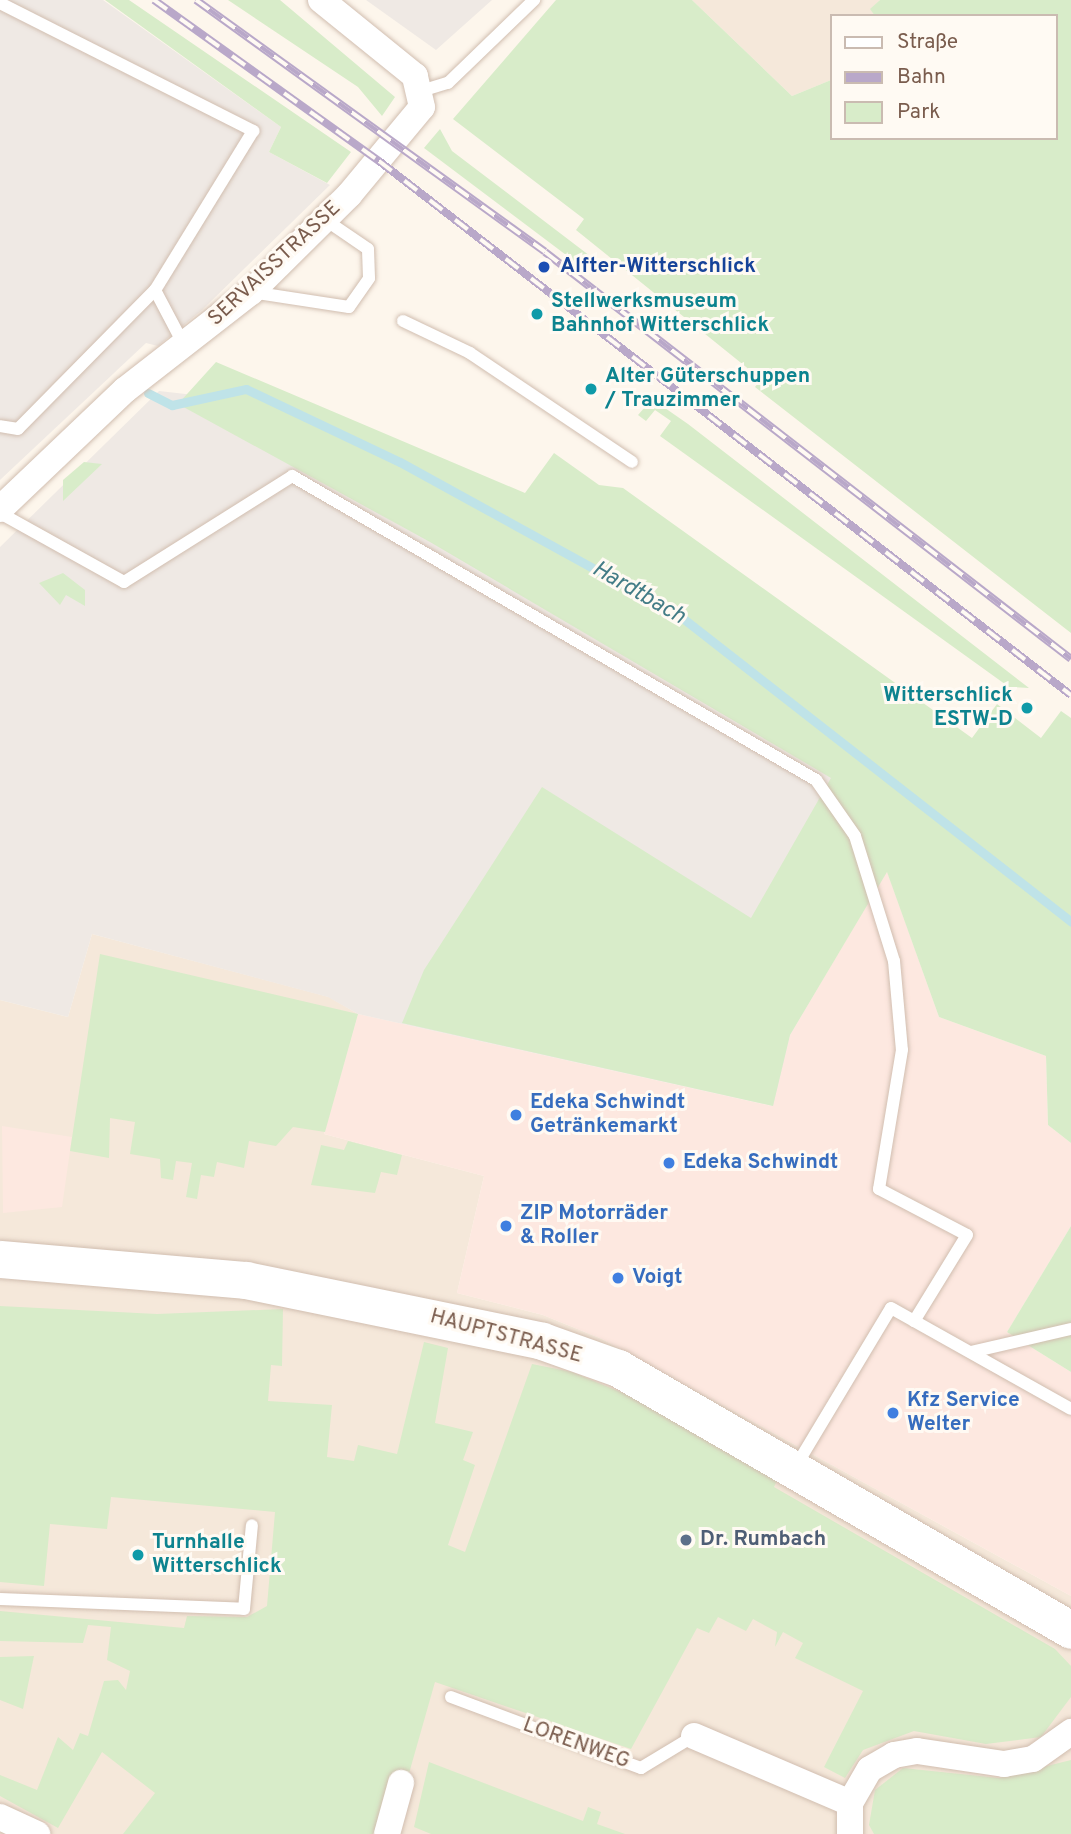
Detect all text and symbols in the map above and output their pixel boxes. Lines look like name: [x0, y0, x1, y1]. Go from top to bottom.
legend: [830, 14, 1057, 140]
text: Straße: [897, 29, 958, 56]
text: Bahn: [897, 64, 946, 91]
text: Park: [897, 99, 940, 126]
street label: SERVAISSTRASSE: [204, 196, 346, 332]
place label: Alfter-Witterschlick: [560, 254, 756, 280]
marker: Alfter-Witterschlick: [534, 257, 554, 277]
place label: Stellwerksmuseum Bahnhof Witterschlick: [551, 289, 769, 339]
marker: Stellwerksmuseum Bahnhof Witterschlick: [529, 306, 545, 322]
place label: Alter Güterschuppen / Trauzimmer: [605, 364, 810, 414]
marker: Alter Güterschuppen / Trauzimmer: [583, 381, 599, 397]
water label: Hardtbach: [586, 556, 690, 632]
place label: Witterschlick ESTW-D: [883, 683, 1013, 733]
marker: Witterschlick ESTW-D: [1019, 700, 1035, 716]
place label: Edeka Schwindt Getränkemarkt: [530, 1090, 685, 1140]
marker: Edeka Schwindt Getränkemarkt: [508, 1107, 524, 1123]
place label: Edeka Schwindt: [683, 1150, 838, 1176]
marker: Edeka Schwindt: [661, 1155, 677, 1171]
place label: ZIP Motorräder & Roller: [520, 1201, 668, 1251]
marker: ZIP Motorräder & Roller: [498, 1218, 514, 1234]
place label: Voigt: [632, 1265, 683, 1291]
marker: Voigt: [610, 1270, 626, 1286]
street label: HAUPTSTRASSE: [427, 1305, 585, 1369]
place label: Kfz Service Welter: [907, 1388, 1020, 1438]
marker: Kfz Service Welter: [885, 1405, 901, 1421]
place label: Dr. Rumbach: [700, 1527, 826, 1553]
place label: Turnhalle Witterschlick: [152, 1530, 282, 1580]
marker: Dr. Rumbach: [678, 1532, 694, 1548]
marker: Turnhalle Witterschlick: [130, 1547, 146, 1563]
street label: LORENWEG: [519, 1713, 633, 1775]

